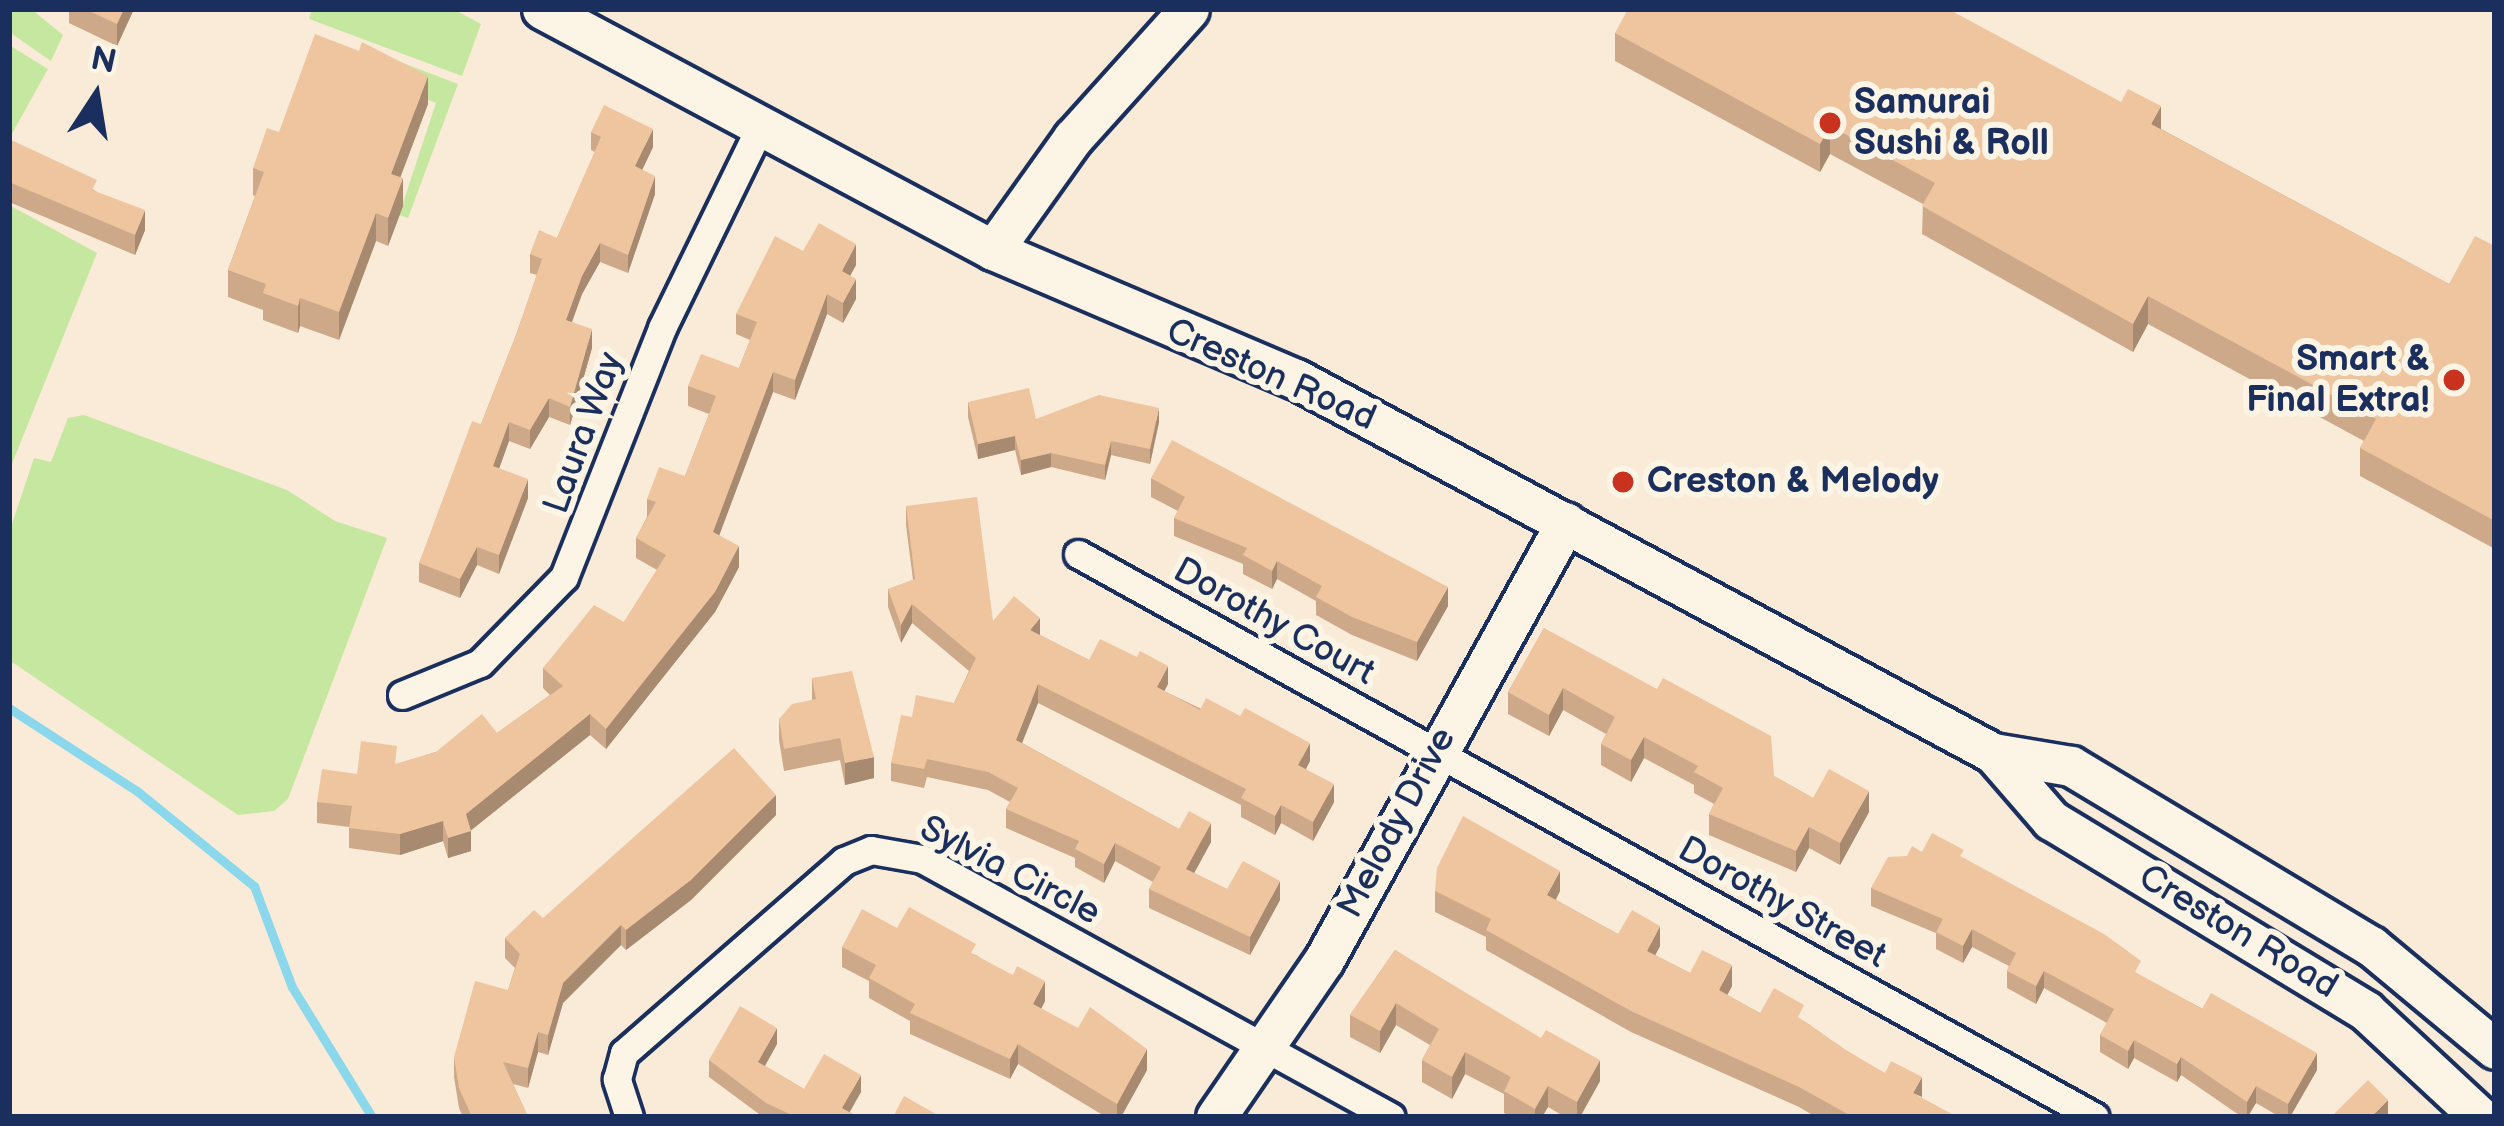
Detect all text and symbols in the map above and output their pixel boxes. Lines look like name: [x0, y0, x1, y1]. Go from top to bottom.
north arrow: [36, 36, 156, 156]
text: N: [87, 39, 120, 83]
place label: Samurai Sushi & Roll: [1854, 80, 2049, 165]
marker: Samurai Sushi & Roll: [1817, 110, 1843, 136]
street label: Creston Road: [1160, 310, 1382, 440]
place label: Smart & Final Extra!: [2246, 337, 2430, 422]
street label: Laura Way: [535, 346, 633, 520]
marker: Smart & Final Extra!: [2441, 367, 2467, 393]
place label: Creston & Melody: [1647, 460, 1939, 504]
marker: Creston & Melody: [1610, 469, 1636, 495]
street label: Dorothy Court: [1165, 548, 1383, 696]
street label: Melody Drive: [1328, 719, 1466, 927]
street label: Sylvia Circle: [913, 807, 1107, 935]
street label: Dorothy Street: [1669, 827, 1895, 979]
street label: Creston Road: [2131, 856, 2345, 1008]

